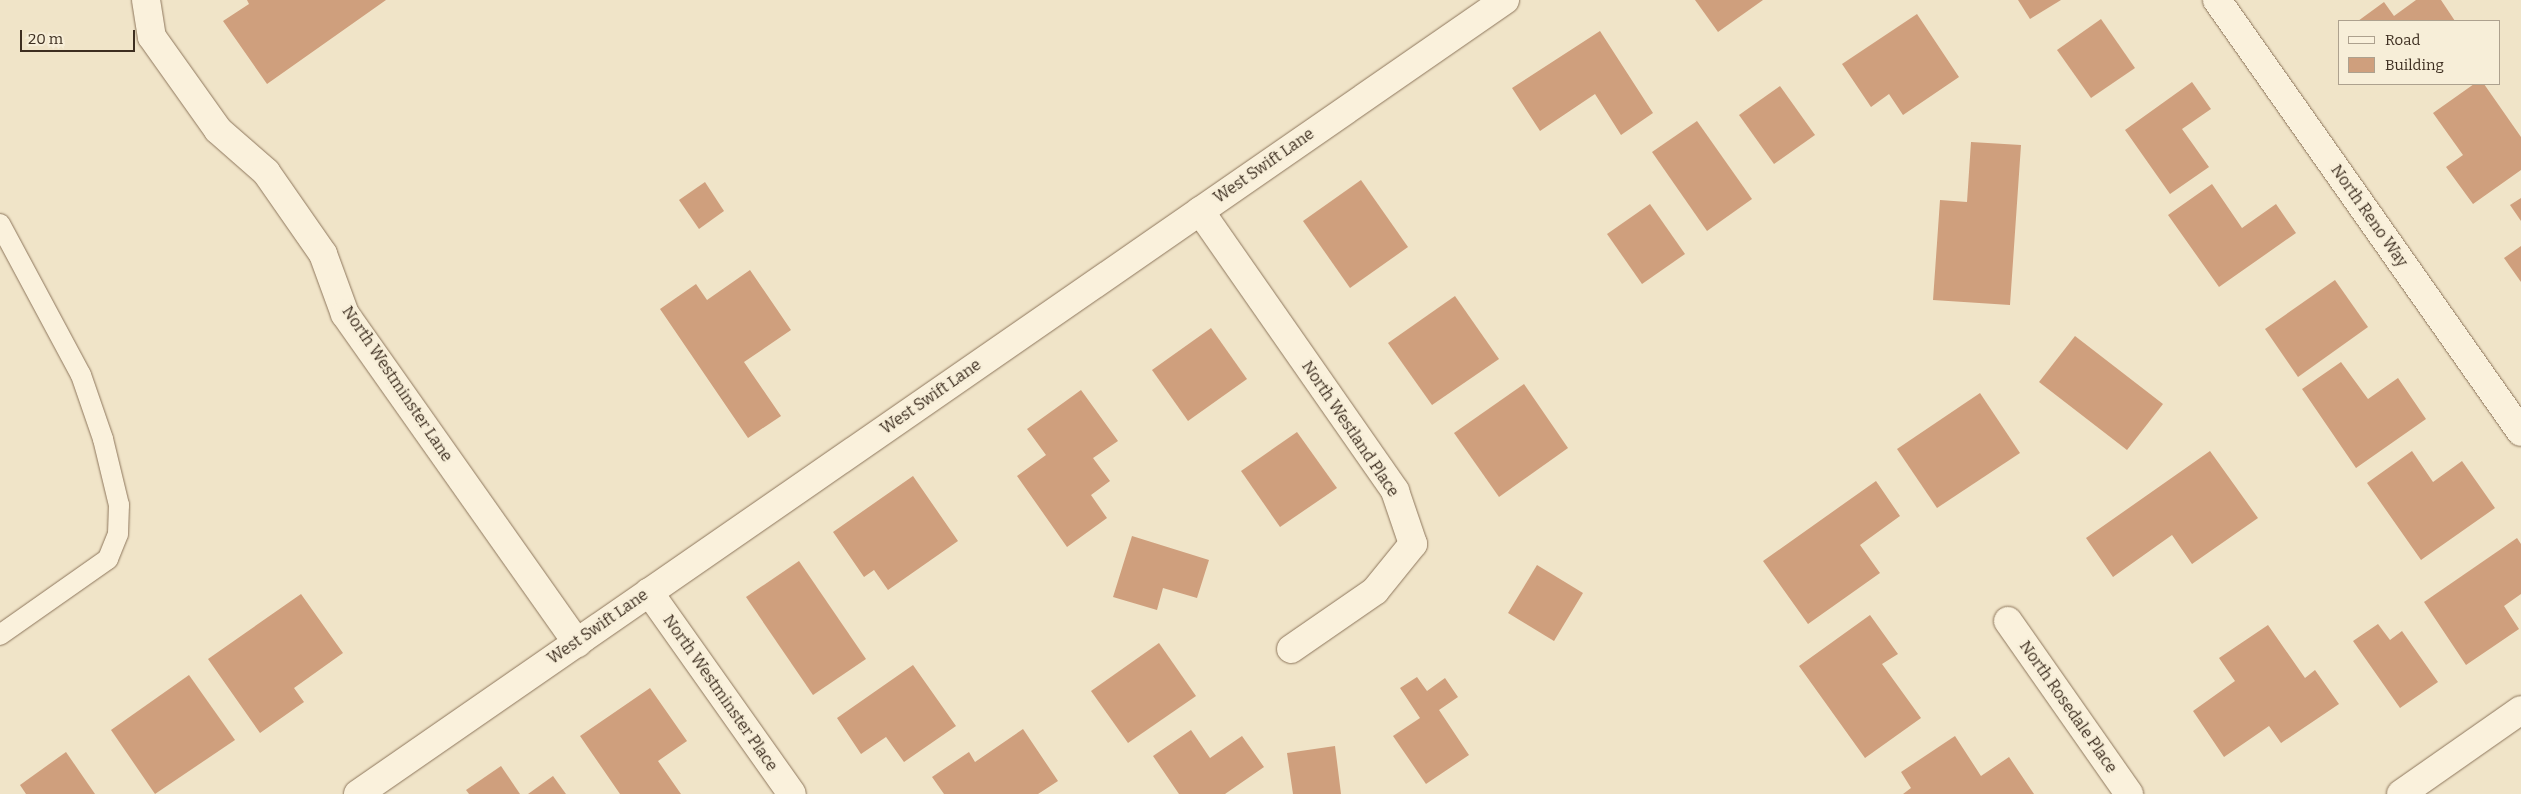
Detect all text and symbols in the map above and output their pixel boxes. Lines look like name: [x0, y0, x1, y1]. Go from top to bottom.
scale bar: [22, 20, 138, 52]
legend: [2338, 20, 2501, 85]
text: 20 m: [28, 30, 63, 48]
text: Road: [2385, 31, 2420, 49]
text: Building: [2385, 56, 2444, 74]
street label: West Swift Lane: [1210, 124, 1318, 208]
street label: North Reno Way: [2327, 161, 2411, 271]
street label: North Westminster Lane: [338, 303, 456, 465]
street label: West Swift Lane: [877, 355, 985, 439]
street label: North Westland Place: [1297, 357, 1403, 501]
street label: West Swift Lane: [544, 585, 652, 669]
street label: North Westminster Place: [659, 611, 781, 775]
street label: North Rosedale Place: [2015, 637, 2121, 777]

